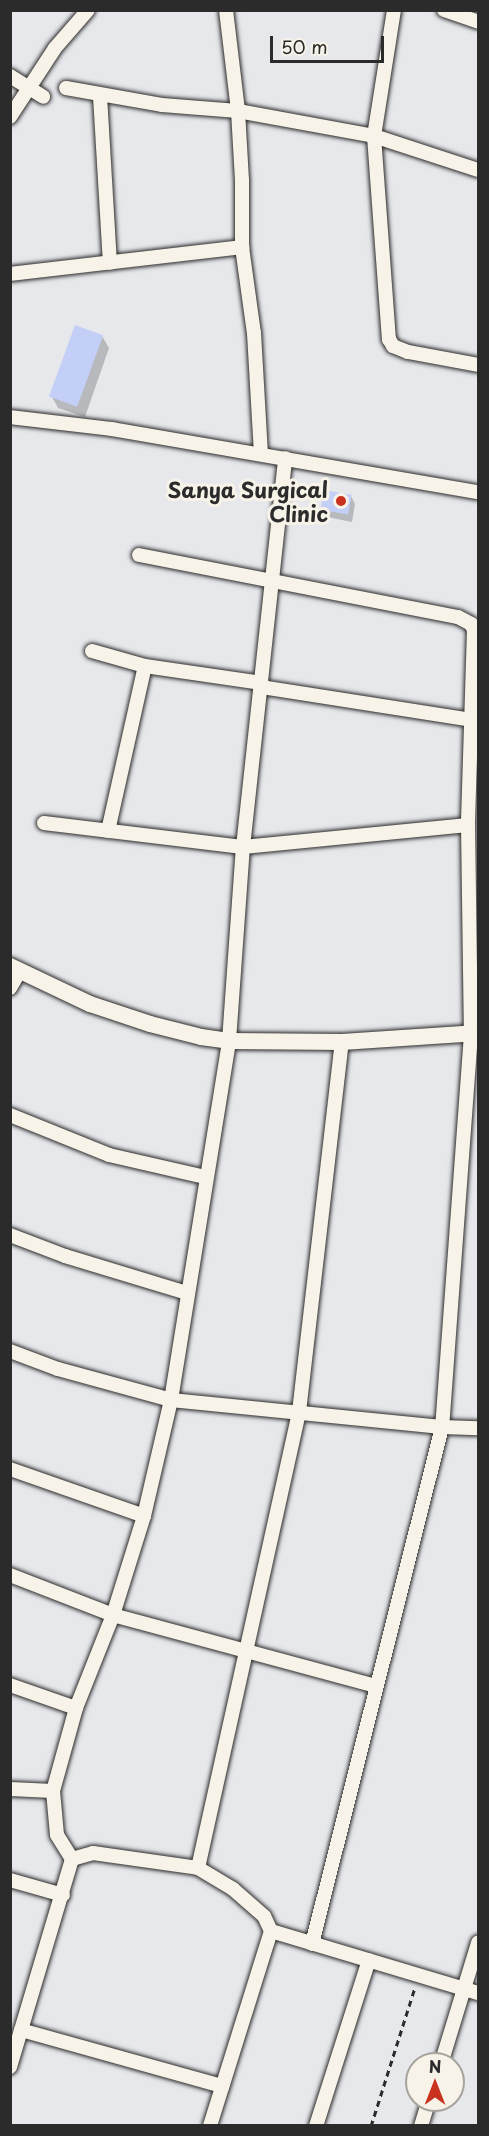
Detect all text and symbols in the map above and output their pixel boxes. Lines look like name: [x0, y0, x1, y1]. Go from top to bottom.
scale bar: [273, 24, 387, 62]
text: 50 m: [281, 33, 328, 60]
place label: Sanya Surgical Clinic: [166, 476, 328, 526]
marker: Sanya Surgical Clinic: [332, 492, 350, 510]
north arrow: [405, 2052, 465, 2112]
text: N: [429, 2054, 441, 2078]

